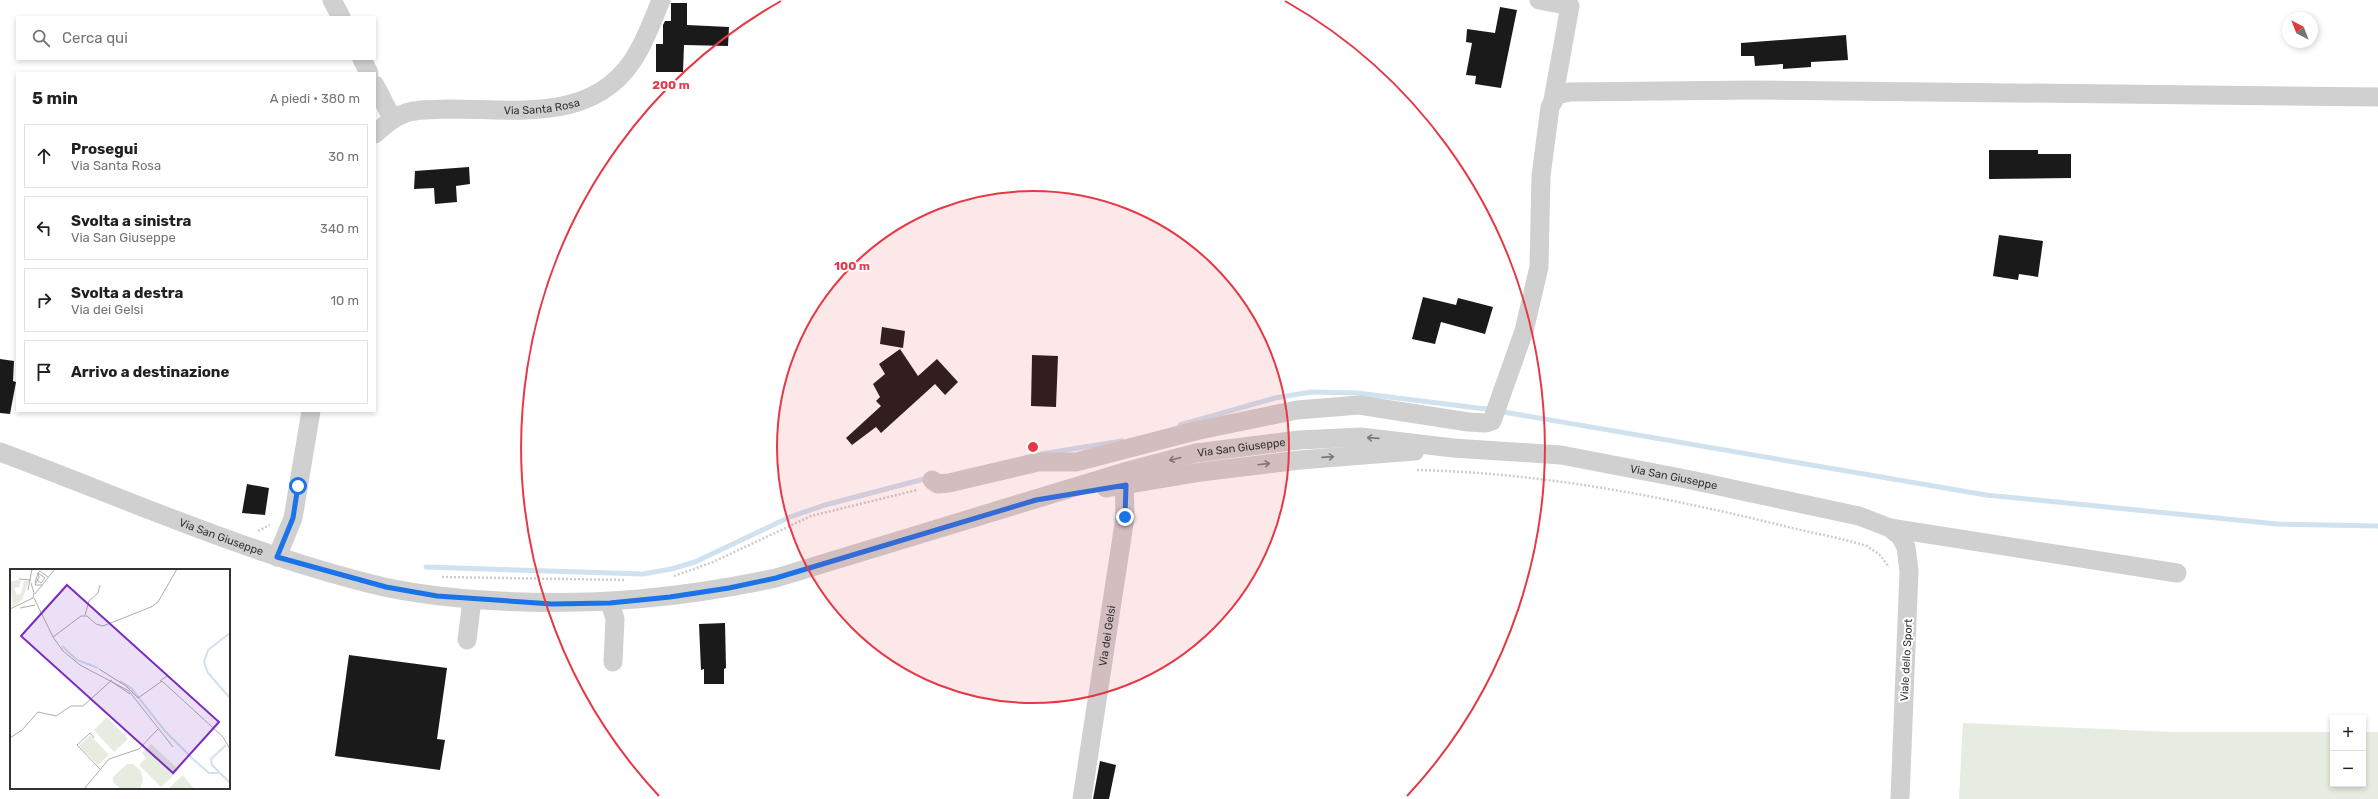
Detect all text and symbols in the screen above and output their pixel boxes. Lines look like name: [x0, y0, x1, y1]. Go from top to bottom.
north arrow: [2282, 12, 2318, 48]
search box: [16, 16, 376, 60]
icon: search: [30, 27, 52, 49]
text: Cerca qui: [62, 29, 128, 47]
text: 200 m: [652, 78, 690, 92]
text: 5 min: [32, 88, 78, 108]
text: A piedi · 380 m: [270, 91, 360, 106]
street label: Via Santa Rosa: [504, 96, 581, 117]
text: Prosegui: [71, 140, 138, 158]
icon: ahead: [33, 145, 55, 167]
text: 30 m: [328, 149, 359, 164]
text: Via Santa Rosa: [71, 158, 161, 173]
text: Svolta a sinistra: [71, 212, 191, 230]
icon: left: [33, 217, 55, 239]
text: 340 m: [320, 221, 359, 236]
text: Via San Giuseppe: [71, 230, 176, 245]
text: 100 m: [834, 259, 870, 273]
text: Svolta a destra: [71, 284, 183, 302]
icon: right: [33, 289, 55, 311]
text: 10 m: [330, 293, 359, 308]
text: Via dei Gelsi: [71, 302, 143, 317]
icon: arrive: [33, 361, 55, 383]
text: Arrivo a destinazione: [71, 363, 229, 381]
one-way arrow: [1367, 435, 1380, 442]
street label: Via San Giuseppe: [1196, 436, 1286, 460]
centre of rings: [1026, 440, 1040, 454]
one-way arrow: [1321, 454, 1334, 461]
one-way arrow: [1168, 456, 1181, 463]
one-way arrow: [1257, 460, 1270, 468]
street label: Via San Giuseppe: [1629, 462, 1719, 493]
route start: [289, 477, 307, 495]
route end: [1116, 508, 1134, 526]
street label: Via San Giuseppe: [177, 516, 265, 558]
inset map: [10, 569, 230, 789]
street label: Via dei Gelsi: [1096, 605, 1118, 667]
street label: Viale dello Sport: [1898, 618, 1915, 702]
map controls: [2330, 715, 2366, 787]
button: +: [2330, 715, 2366, 751]
button: −: [2330, 751, 2366, 787]

